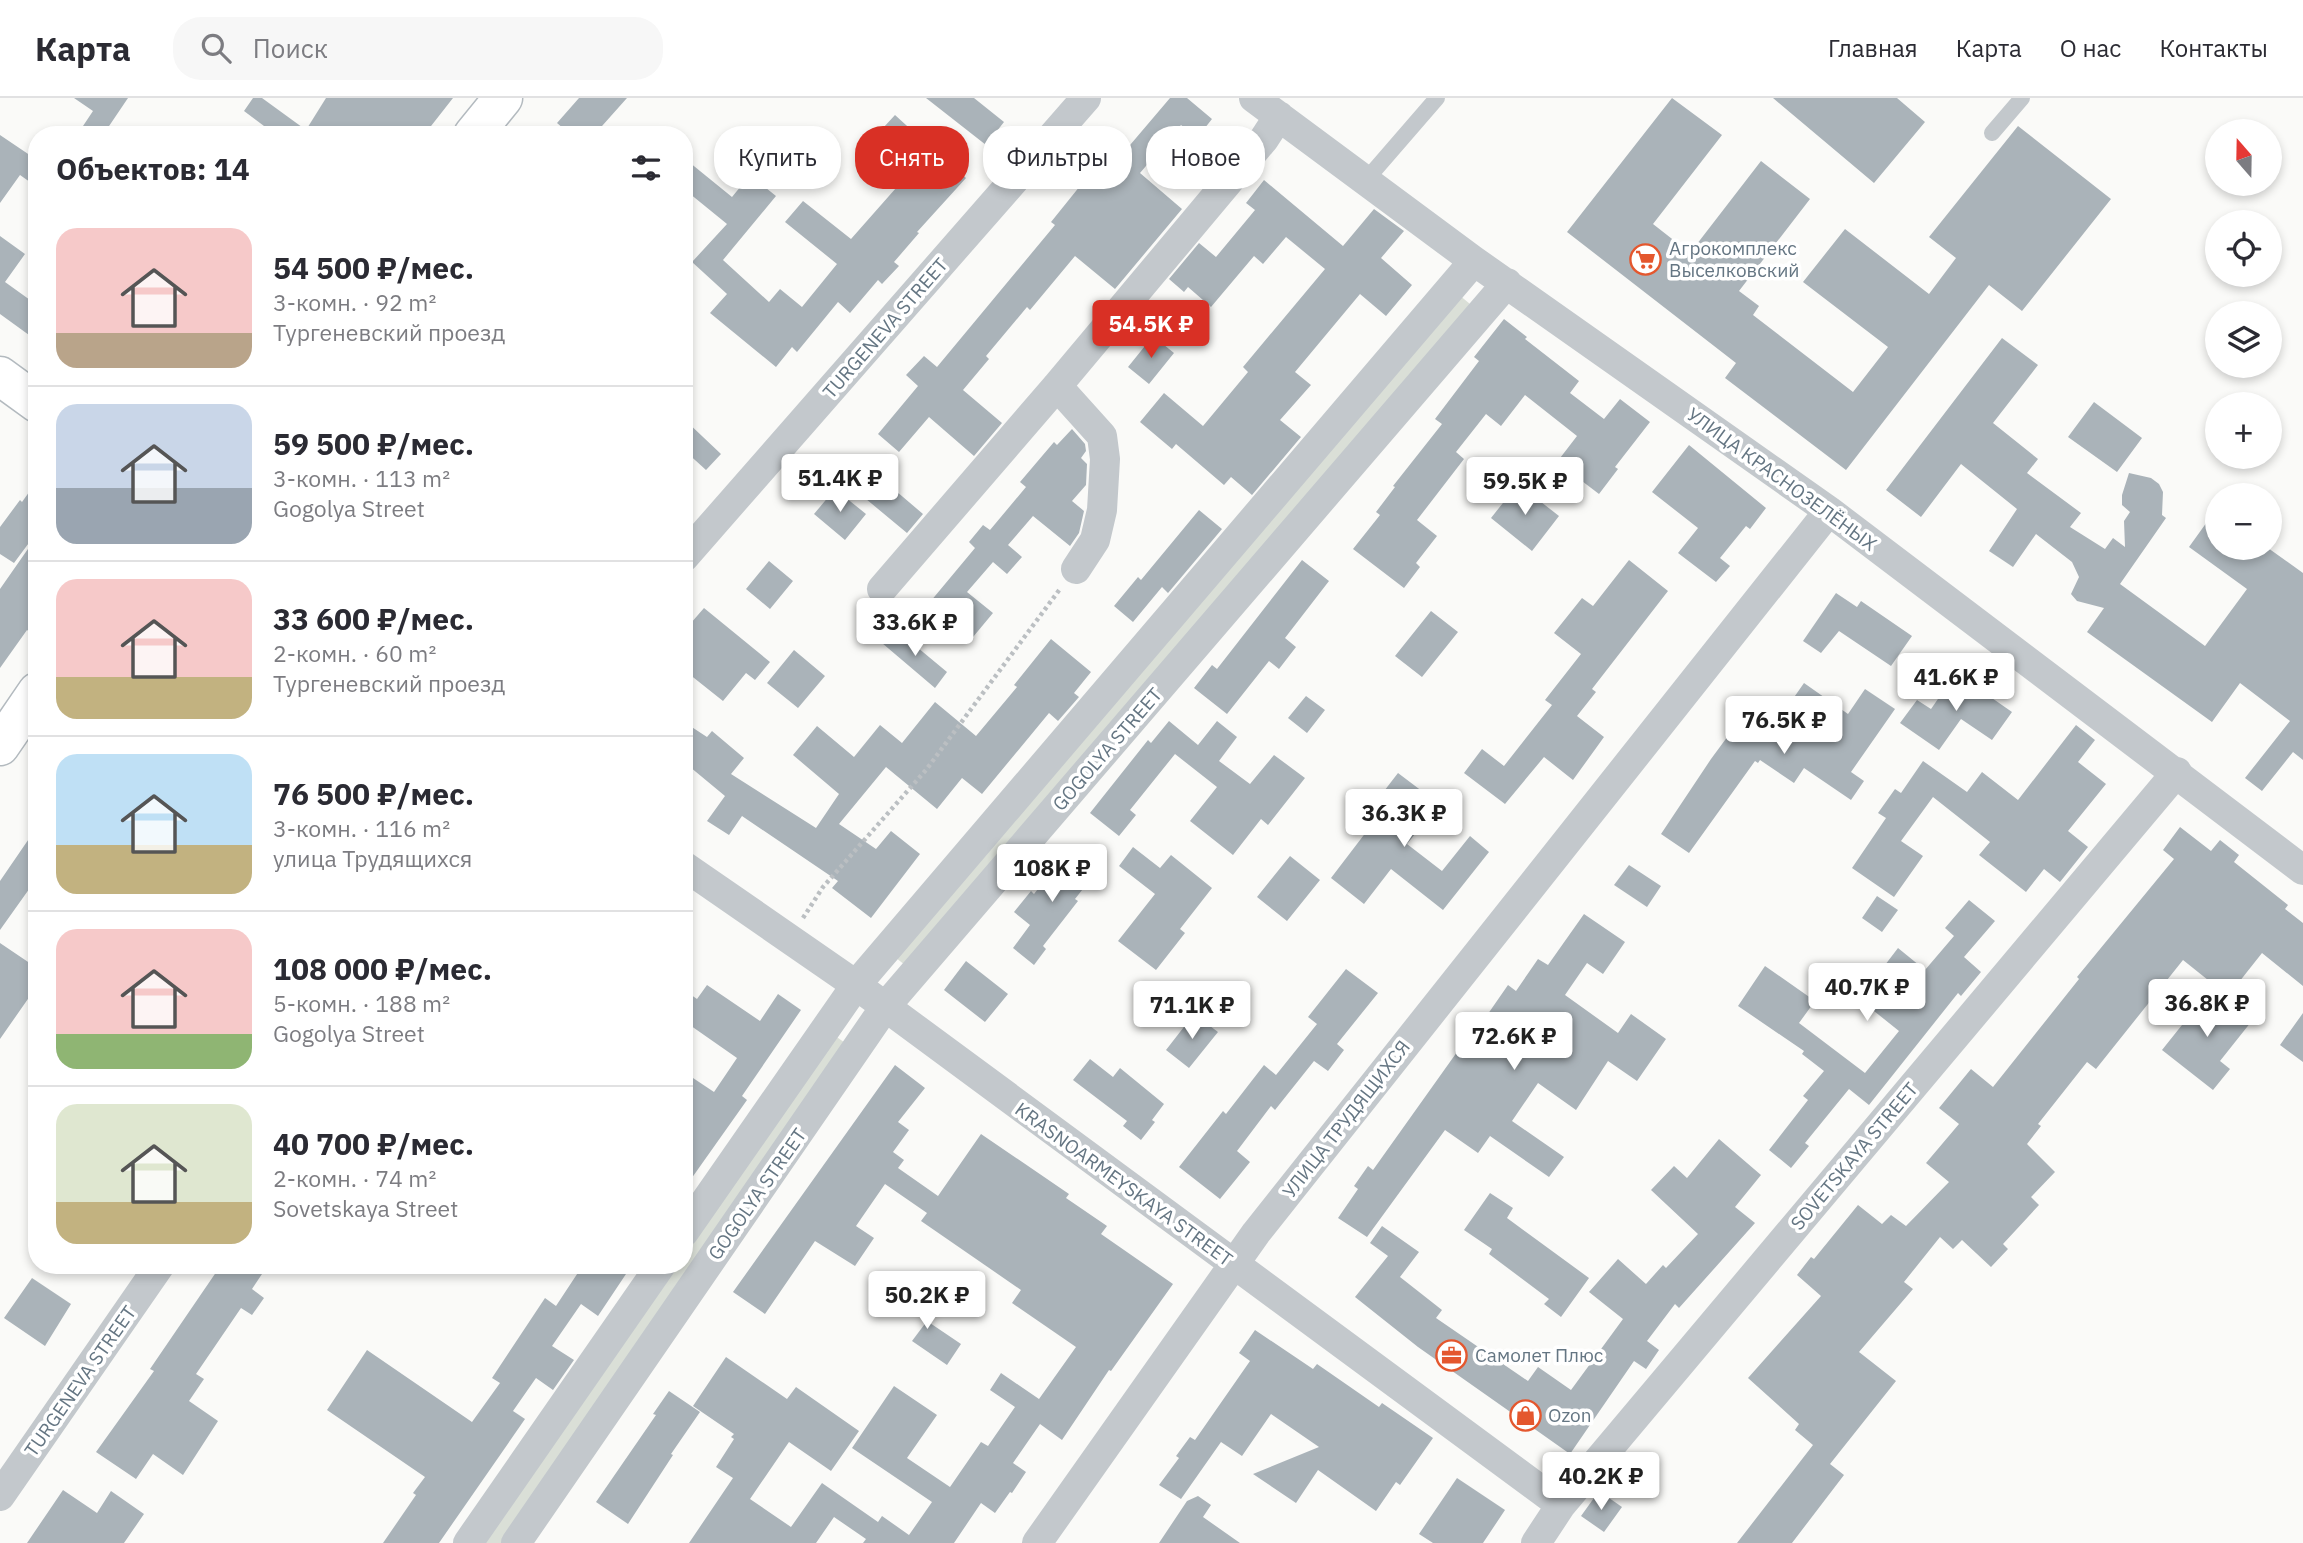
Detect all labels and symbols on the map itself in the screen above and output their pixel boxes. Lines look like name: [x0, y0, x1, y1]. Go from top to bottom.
north arrow: [2205, 119, 2282, 196]
place label: Агрокомплекс Выселковский: [1669, 236, 1800, 282]
supermarket icon: Агрокомплекс Выселковский: [1629, 242, 1663, 276]
street label: TURGENEVA STREET: [817, 253, 953, 403]
pin: 54.5K ₽: [1086, 300, 1216, 360]
street label: УЛИЦА КРАСНОЗЕЛЁНЫХ: [1682, 402, 1882, 556]
pin: 51.4K ₽: [775, 454, 905, 514]
pin: 59.5K ₽: [1460, 458, 1590, 517]
pin: 33.6K ₽: [850, 598, 980, 658]
pin: 41.6K ₽: [1891, 654, 2021, 713]
street label: GOGOLYA STREET: [1047, 682, 1167, 815]
pin: 76.5K ₽: [1719, 696, 1849, 756]
pin: 36.3K ₽: [1339, 790, 1469, 849]
pin: 108K ₽: [995, 844, 1109, 904]
pin: 40.7K ₽: [1802, 964, 1932, 1023]
pin: 36.8K ₽: [2142, 979, 2272, 1039]
pin: 71.1K ₽: [1127, 982, 1257, 1041]
pin: 72.6K ₽: [1449, 1012, 1579, 1072]
street label: УЛИЦА ТРУДЯЩИХСЯ: [1277, 1035, 1415, 1203]
street label: SOVETSKAYA STREET: [1785, 1077, 1923, 1235]
street label: KRASNOARMEYSKAYA STREET: [1010, 1097, 1238, 1271]
street label: GOGOLYA STREET: [703, 1123, 811, 1264]
pin: 50.2K ₽: [862, 1272, 992, 1331]
street label: TURGENEVA STREET: [19, 1301, 141, 1461]
office icon: Самолет Плюс: [1435, 1338, 1469, 1372]
place label: Самолет Плюс: [1475, 1343, 1604, 1367]
shop icon: Ozon: [1508, 1398, 1542, 1432]
place label: Ozon: [1548, 1403, 1592, 1427]
pin: 40.2K ₽: [1536, 1452, 1666, 1512]

